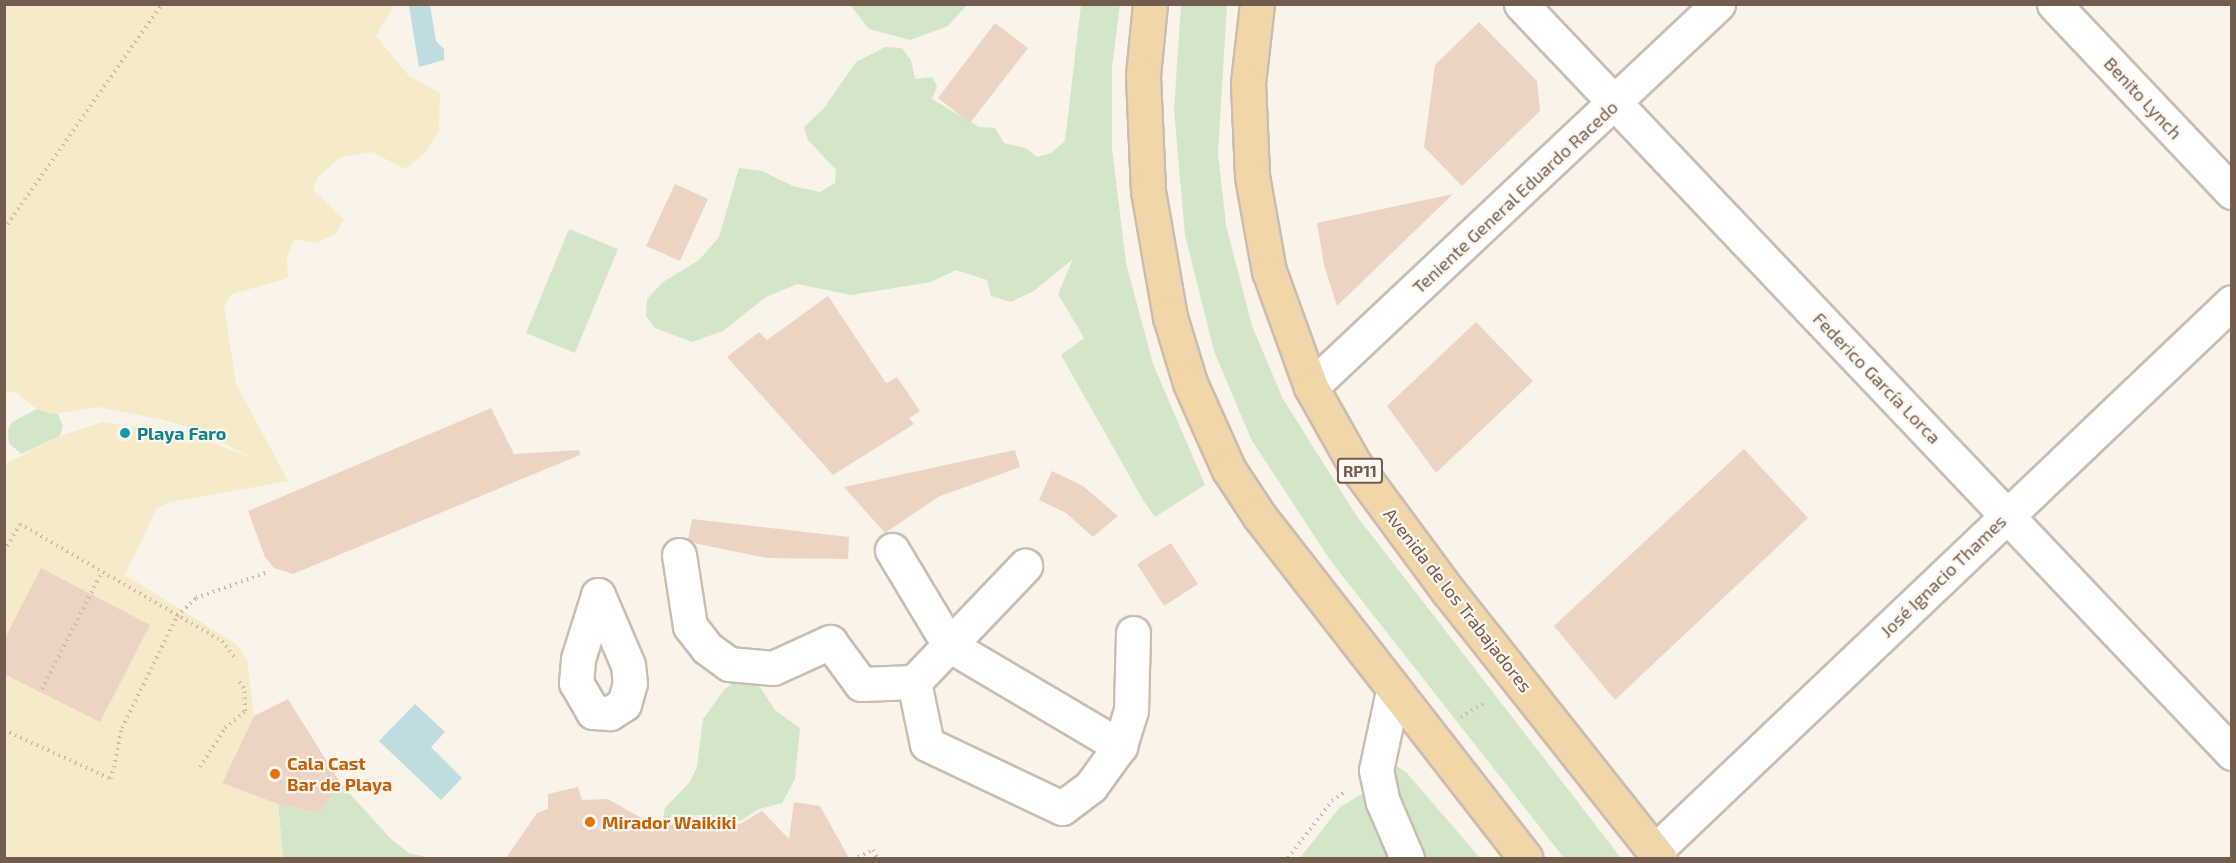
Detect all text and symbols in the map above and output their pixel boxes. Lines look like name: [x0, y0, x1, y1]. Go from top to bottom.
street label: Benito Lynch: [2100, 53, 2186, 143]
street label: Teniente General Eduardo Racedo: [1408, 96, 1622, 298]
street label: Federico García Lorca: [1809, 308, 1945, 448]
place label: Playa Faro: [137, 422, 226, 444]
marker: Playa Faro: [118, 426, 132, 440]
road number: RP11: [1336, 458, 1384, 484]
street label: Avenida de los Trabajadores: [1379, 503, 1537, 697]
street label: José Ignacio Thames: [1875, 510, 2011, 642]
place label: Cala Cast Bar de Playa: [287, 753, 393, 795]
marker: Cala Cast Bar de Playa: [268, 767, 282, 781]
place label: Mirador Waikiki: [602, 811, 737, 833]
marker: Mirador Waikiki: [583, 815, 597, 829]

